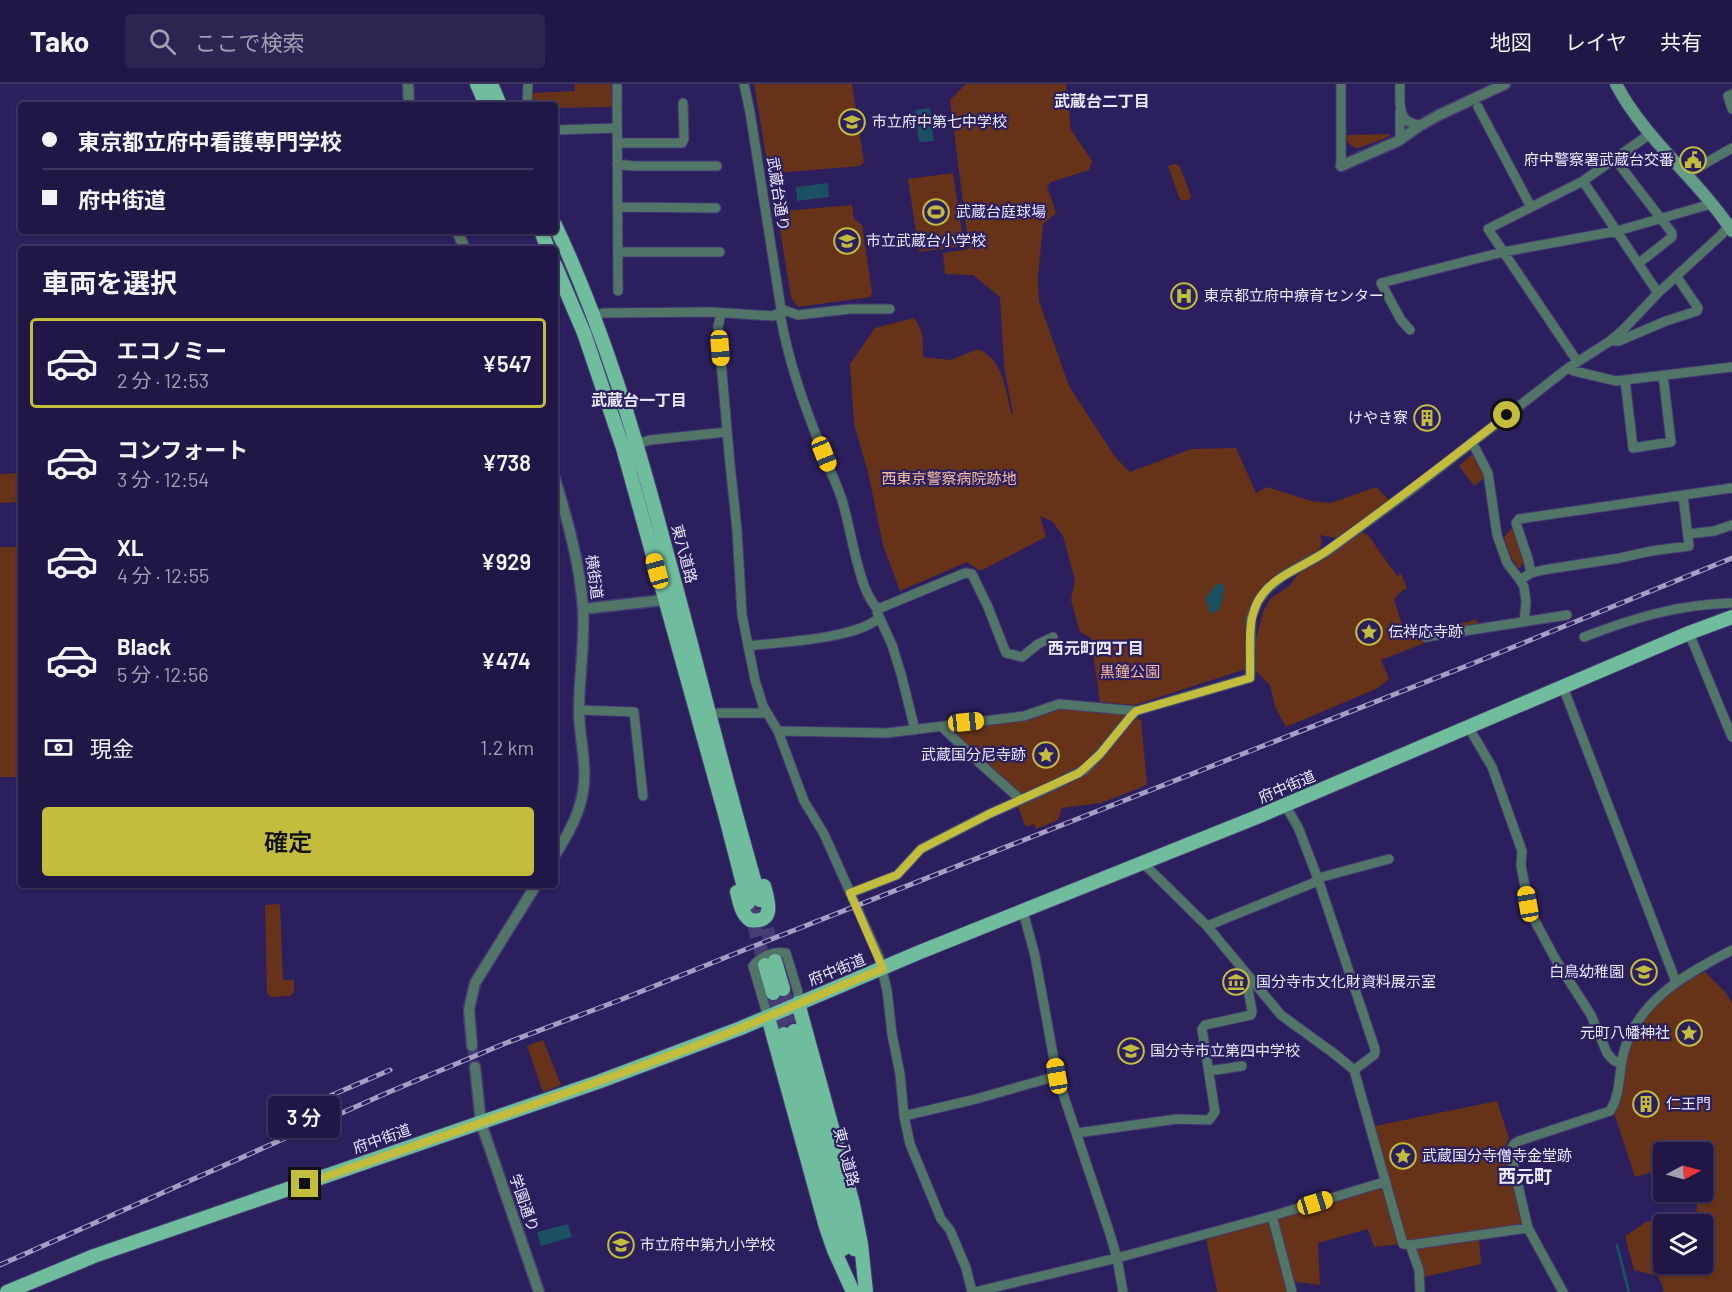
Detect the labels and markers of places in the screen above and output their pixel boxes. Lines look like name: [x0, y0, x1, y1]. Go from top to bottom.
school or university icon: 市立府中第七中学校: [837, 107, 867, 137]
place label: 市立府中第七中学校: [872, 112, 1007, 130]
public building icon: 府中警察署武蔵台交番: [1678, 145, 1708, 175]
place label: 府中警察署武蔵台交番: [1524, 150, 1674, 168]
sports icon: 武蔵台庭球場: [921, 197, 951, 227]
place label: 武蔵台庭球場: [956, 202, 1046, 220]
school or university icon: 市立武蔵台小学校: [832, 226, 862, 256]
place label: 市立武蔵台小学校: [866, 231, 986, 249]
hospital icon: 東京都立府中療育センター: [1169, 281, 1199, 311]
place label: 東京都立府中療育センター: [1204, 286, 1384, 304]
building icon: けやき寮: [1412, 403, 1442, 433]
place label: けやき寮: [1348, 408, 1408, 426]
place icon: 伝祥応寺跡: [1354, 617, 1384, 647]
place label: 伝祥応寺跡: [1388, 622, 1463, 640]
place icon: 武蔵国分尼寺跡: [1031, 740, 1061, 770]
place label: 武蔵国分尼寺跡: [921, 745, 1026, 763]
school or university icon: 白鳥幼稚園: [1629, 957, 1659, 987]
place label: 白鳥幼稚園: [1549, 962, 1624, 980]
museum icon: 国分寺市文化財資料展示室: [1221, 967, 1251, 997]
place label: 国分寺市文化財資料展示室: [1256, 972, 1436, 990]
place icon: 元町八幡神社: [1674, 1018, 1704, 1048]
place label: 元町八幡神社: [1580, 1023, 1670, 1041]
school or university icon: 国分寺市立第四中学校: [1116, 1036, 1146, 1066]
place label: 国分寺市立第四中学校: [1150, 1041, 1300, 1059]
building icon: 仁王門: [1631, 1089, 1661, 1119]
place label: 仁王門: [1666, 1094, 1711, 1112]
place icon: 武蔵国分寺僧寺金堂跡: [1388, 1141, 1418, 1171]
place label: 武蔵国分寺僧寺金堂跡: [1422, 1146, 1572, 1164]
school or university icon: 市立府中第九小学校: [606, 1230, 636, 1260]
place label: 市立府中第九小学校: [640, 1235, 775, 1253]

